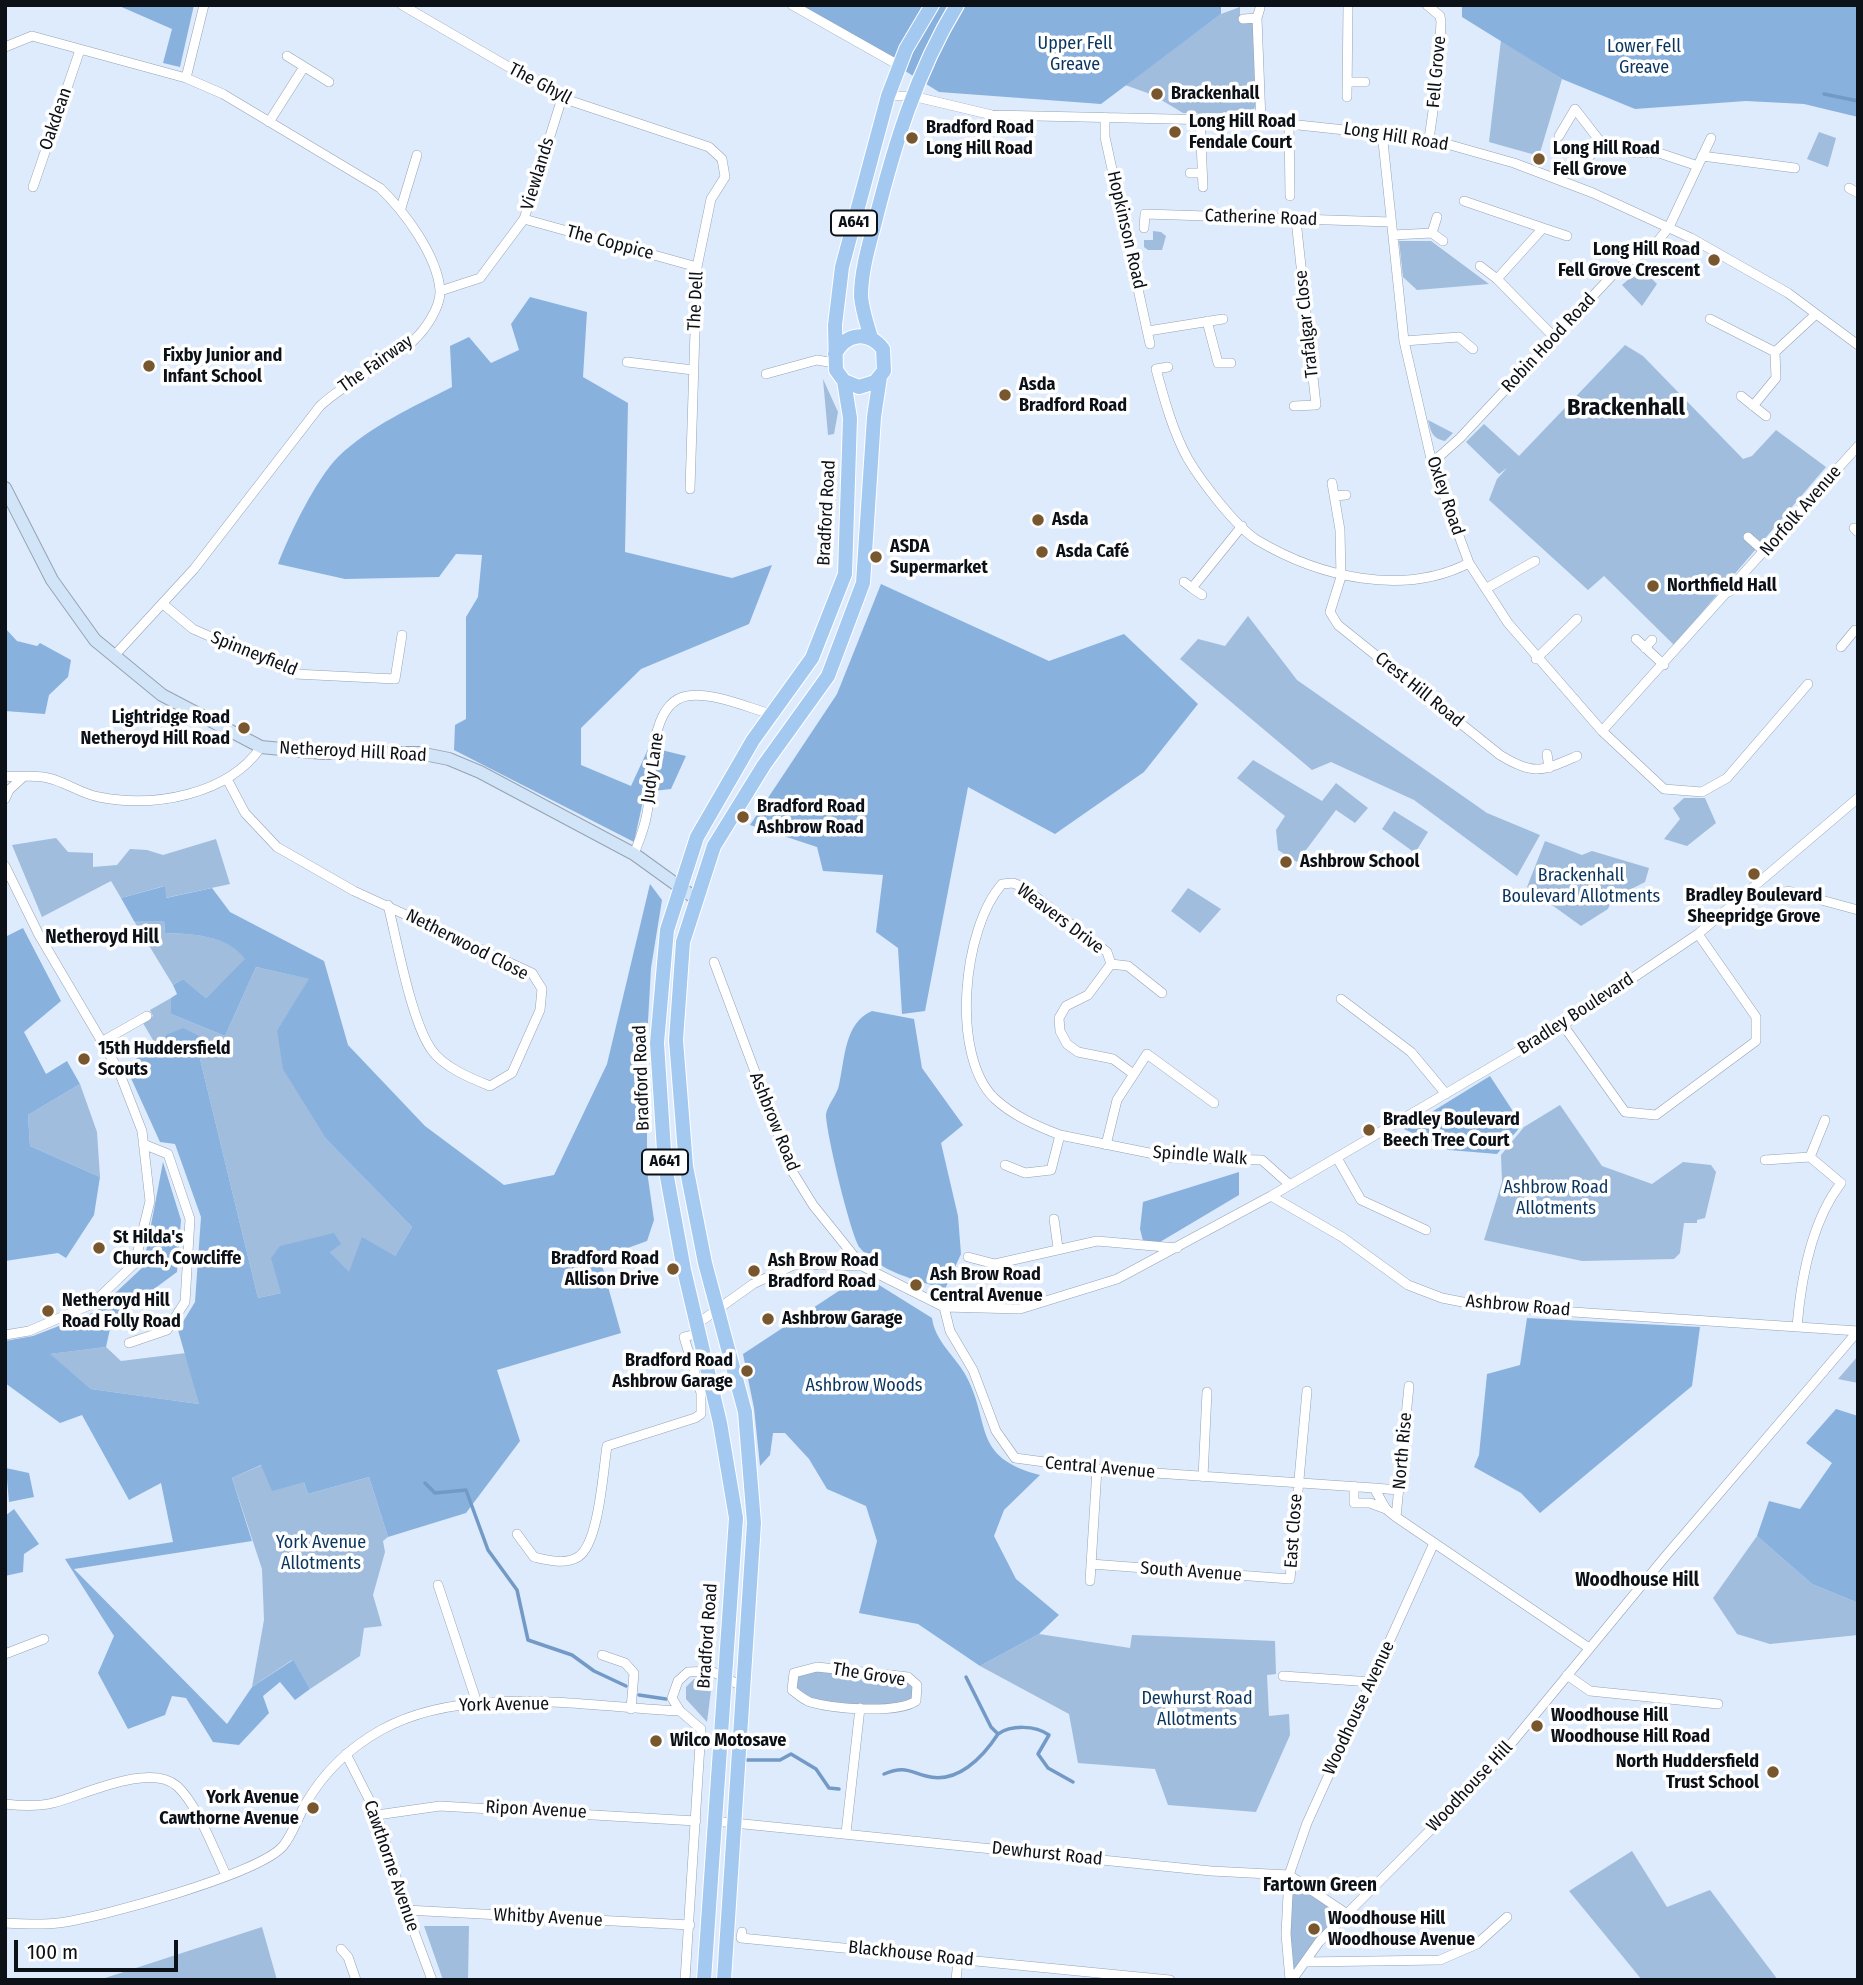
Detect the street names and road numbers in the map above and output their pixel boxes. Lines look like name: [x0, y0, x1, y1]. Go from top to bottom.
street label: Fell Grove: [1423, 35, 1451, 109]
street label: The Ghyll: [505, 58, 575, 110]
street label: Oakdean: [35, 85, 77, 153]
street label: Long Hill Road: [1342, 118, 1450, 156]
street label: Viewlands: [517, 135, 559, 213]
street label: Hopkinson Road: [1102, 169, 1150, 291]
street label: Catherine Road: [1204, 205, 1318, 231]
road number: A641: [831, 210, 877, 236]
street label: The Coppice: [564, 221, 656, 265]
street label: Trafalgar Close: [1291, 269, 1323, 379]
street label: The Dell: [684, 271, 708, 331]
street label: Robin Hood Road: [1497, 289, 1601, 397]
street label: The Fairway: [335, 331, 417, 397]
street label: Oxley Road: [1421, 454, 1469, 538]
street label: Bradford Road: [813, 460, 841, 566]
street label: Norfolk Avenue: [1756, 461, 1846, 561]
street label: Spinneyfield: [208, 627, 300, 681]
street label: Crest Hill Road: [1370, 648, 1468, 732]
street label: Judy Lane: [637, 731, 669, 805]
street label: Netheroyd Hill Road: [279, 737, 427, 767]
street label: Weavers Drive: [1012, 879, 1108, 959]
street label: Netherwood Close: [402, 905, 532, 985]
street label: Bradley Boulevard: [1514, 968, 1638, 1060]
street label: Bradford Road: [629, 1025, 655, 1131]
street label: Ashbrow Road: [744, 1069, 804, 1175]
street label: Spindle Walk: [1152, 1142, 1248, 1170]
road number: A641: [642, 1150, 688, 1174]
street label: Ashbrow Road: [1465, 1291, 1571, 1321]
street label: North Rise: [1389, 1412, 1417, 1490]
street label: Central Avenue: [1044, 1452, 1156, 1484]
street label: East Close: [1281, 1493, 1307, 1569]
street label: South Avenue: [1140, 1558, 1242, 1586]
street label: Bradford Road: [694, 1582, 722, 1690]
street label: Woodhouse Avenue: [1319, 1638, 1399, 1778]
street label: The Grove: [831, 1659, 907, 1691]
street label: York Avenue: [459, 1693, 549, 1717]
street label: Woodhouse Hill: [1423, 1737, 1517, 1837]
street label: Ripon Avenue: [485, 1797, 587, 1823]
street label: Cawthorne Avenue: [358, 1798, 424, 1934]
street label: Dewhurst Road: [991, 1837, 1103, 1871]
street label: Whitby Avenue: [493, 1904, 603, 1932]
street label: Blackhouse Road: [847, 1937, 975, 1971]

